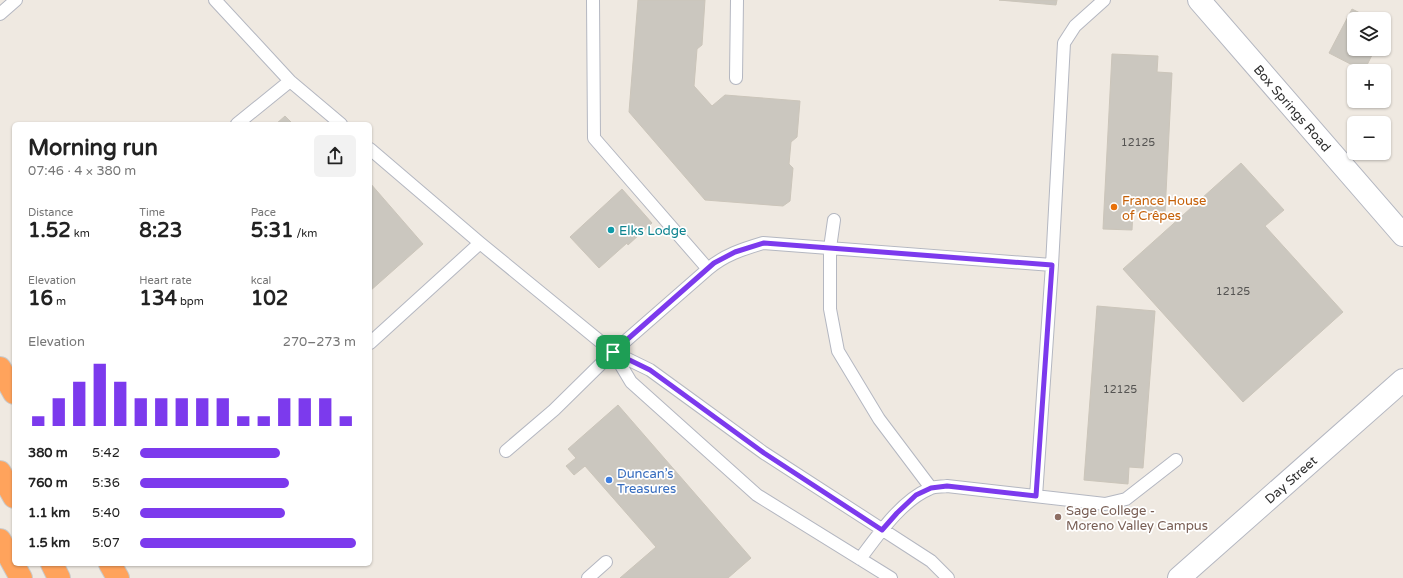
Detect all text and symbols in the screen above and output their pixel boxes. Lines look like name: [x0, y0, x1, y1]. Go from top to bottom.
map controls: [1347, 12, 1391, 160]
button: layers: [1347, 12, 1391, 56]
street label: Box Springs Road: [1250, 62, 1334, 155]
button: +: [1347, 64, 1391, 108]
button: −: [1347, 116, 1391, 160]
text: Morning run: [28, 135, 158, 161]
button: share: [314, 135, 356, 177]
house number: 12125: [1121, 136, 1155, 149]
text: 07:46 · 4 × 380 m: [28, 163, 136, 179]
place label: France House of Crêpes: [1122, 193, 1206, 224]
marker: France House of Crêpes: [1109, 202, 1119, 212]
text: Distance: [28, 206, 73, 219]
text: Time: [139, 206, 165, 219]
text: Pace: [251, 206, 276, 219]
text: 1.52: [28, 219, 71, 243]
text: 8:23: [139, 219, 182, 243]
text: 5:31: [251, 219, 294, 243]
place label: Elks Lodge: [619, 223, 686, 239]
marker: Elks Lodge: [606, 225, 616, 235]
text: km: [71, 227, 90, 240]
text: /km: [294, 227, 317, 240]
text: Elevation: [28, 274, 76, 287]
text: Heart rate: [139, 274, 192, 287]
text: kcal: [251, 274, 271, 287]
house number: 12125: [1216, 285, 1250, 298]
text: 16: [28, 287, 53, 311]
text: 134: [139, 287, 177, 311]
text: 102: [251, 287, 288, 311]
text: m: [53, 295, 66, 308]
text: bpm: [177, 295, 204, 308]
text: Elevation: [28, 334, 85, 350]
text: 270–273 m: [283, 334, 356, 350]
pin: [596, 335, 630, 369]
icon: arrive: [602, 341, 624, 363]
house number: 12125: [1103, 383, 1137, 396]
text: 380 m: [28, 445, 68, 461]
text: 5:42: [92, 445, 120, 461]
street label: Day Street: [1262, 453, 1321, 507]
place label: Duncan’s Treasures: [617, 466, 676, 497]
text: 760 m: [28, 475, 68, 491]
text: 5:36: [92, 475, 120, 491]
marker: Duncan’s Treasures: [604, 475, 614, 485]
place label: Sage College - Moreno Valley Campus: [1066, 503, 1208, 534]
text: 1.1 km: [28, 505, 70, 521]
text: 5:40: [92, 505, 120, 521]
marker: Sage College - Moreno Valley Campus: [1053, 512, 1063, 522]
text: 1.5 km: [28, 535, 70, 551]
text: 5:07: [92, 535, 120, 551]

